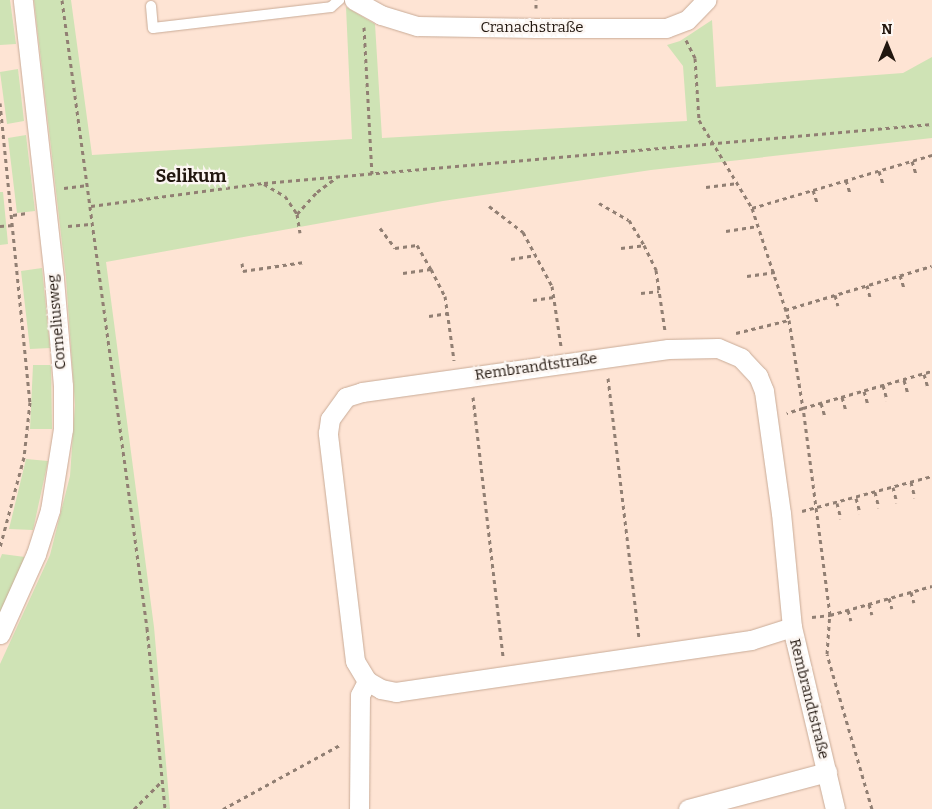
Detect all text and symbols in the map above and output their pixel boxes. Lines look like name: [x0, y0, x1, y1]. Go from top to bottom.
street label: Cranachstraße: [481, 19, 583, 37]
north arrow: [862, 20, 912, 70]
text: N: [882, 21, 892, 38]
district label: Selikum: [156, 165, 226, 187]
street label: Corneliusweg: [44, 274, 70, 370]
street label: Rembrandtstraße: [474, 349, 598, 385]
street label: Rembrandtstraße: [785, 637, 833, 761]

